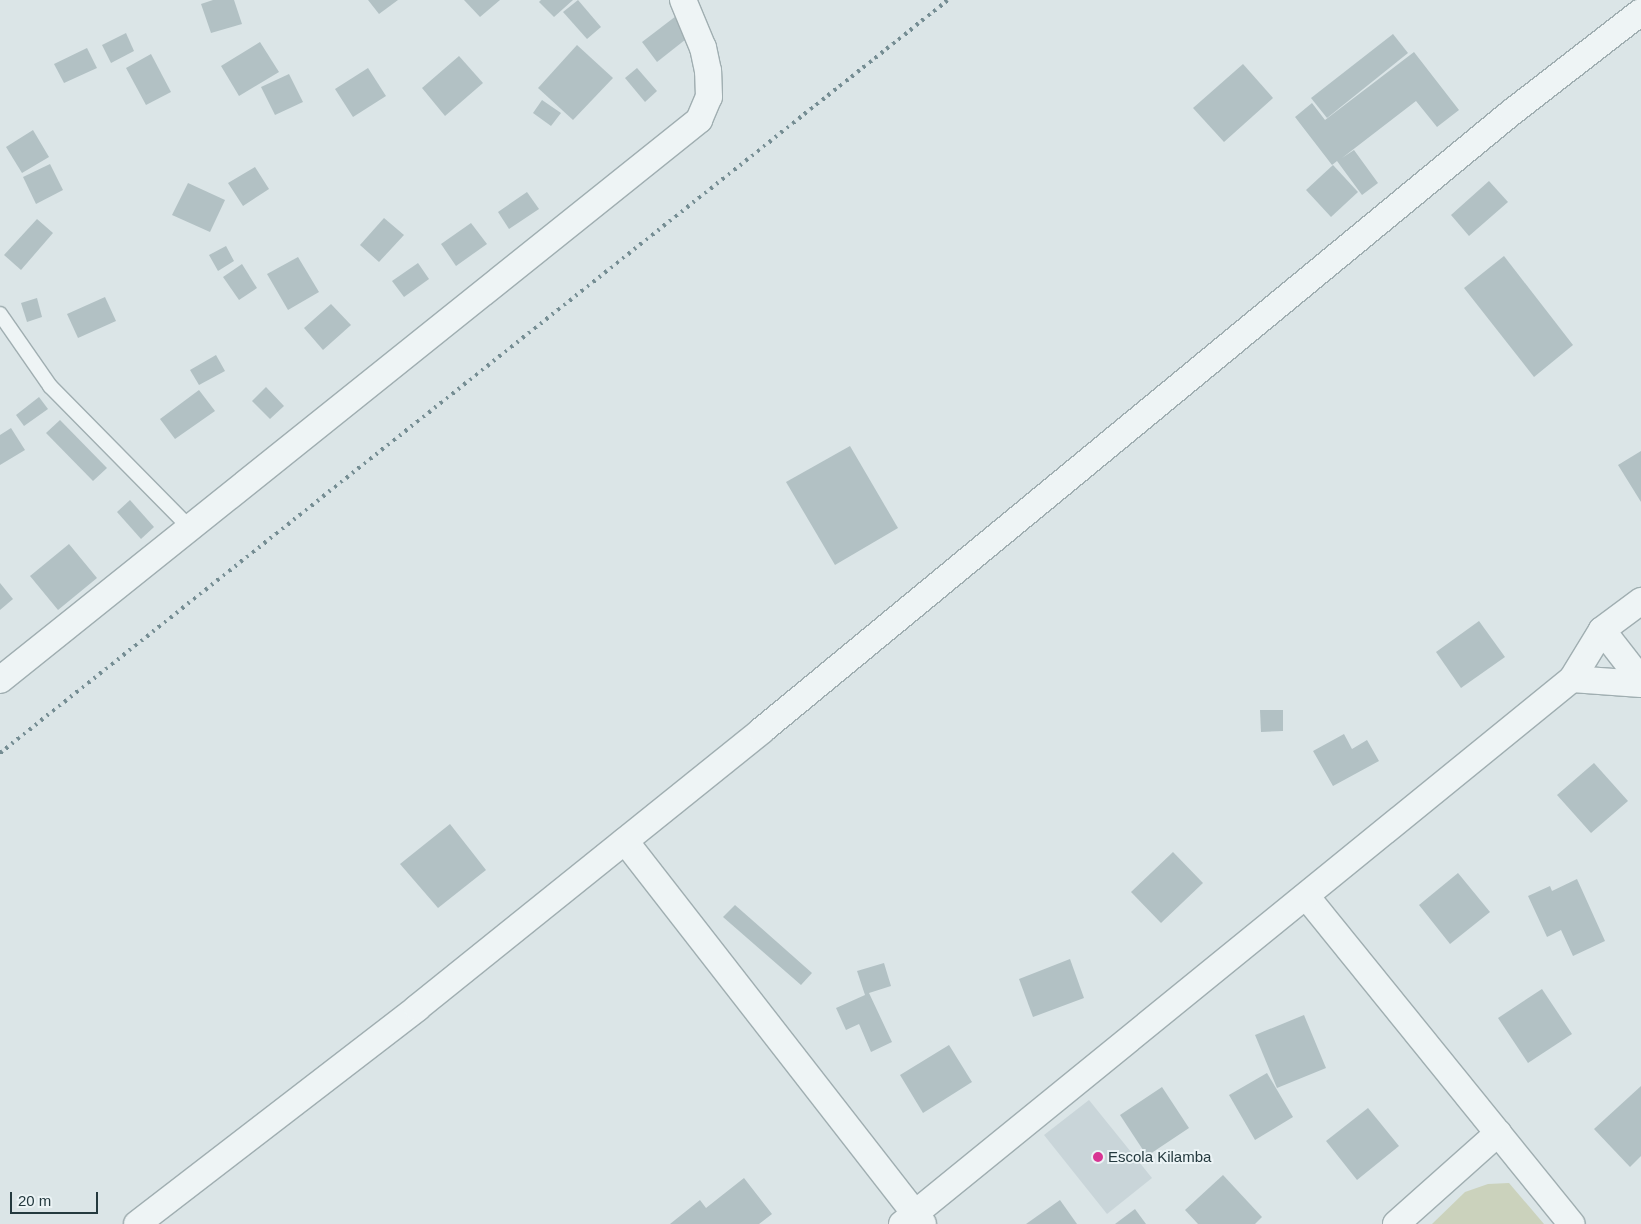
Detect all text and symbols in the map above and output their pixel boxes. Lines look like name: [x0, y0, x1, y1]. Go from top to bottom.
place label: Escola Kilamba: [1108, 1148, 1211, 1166]
marker: Escola Kilamba: [1092, 1151, 1104, 1163]
scale bar: [12, 1182, 100, 1214]
text: 20 m: [18, 1192, 51, 1209]

